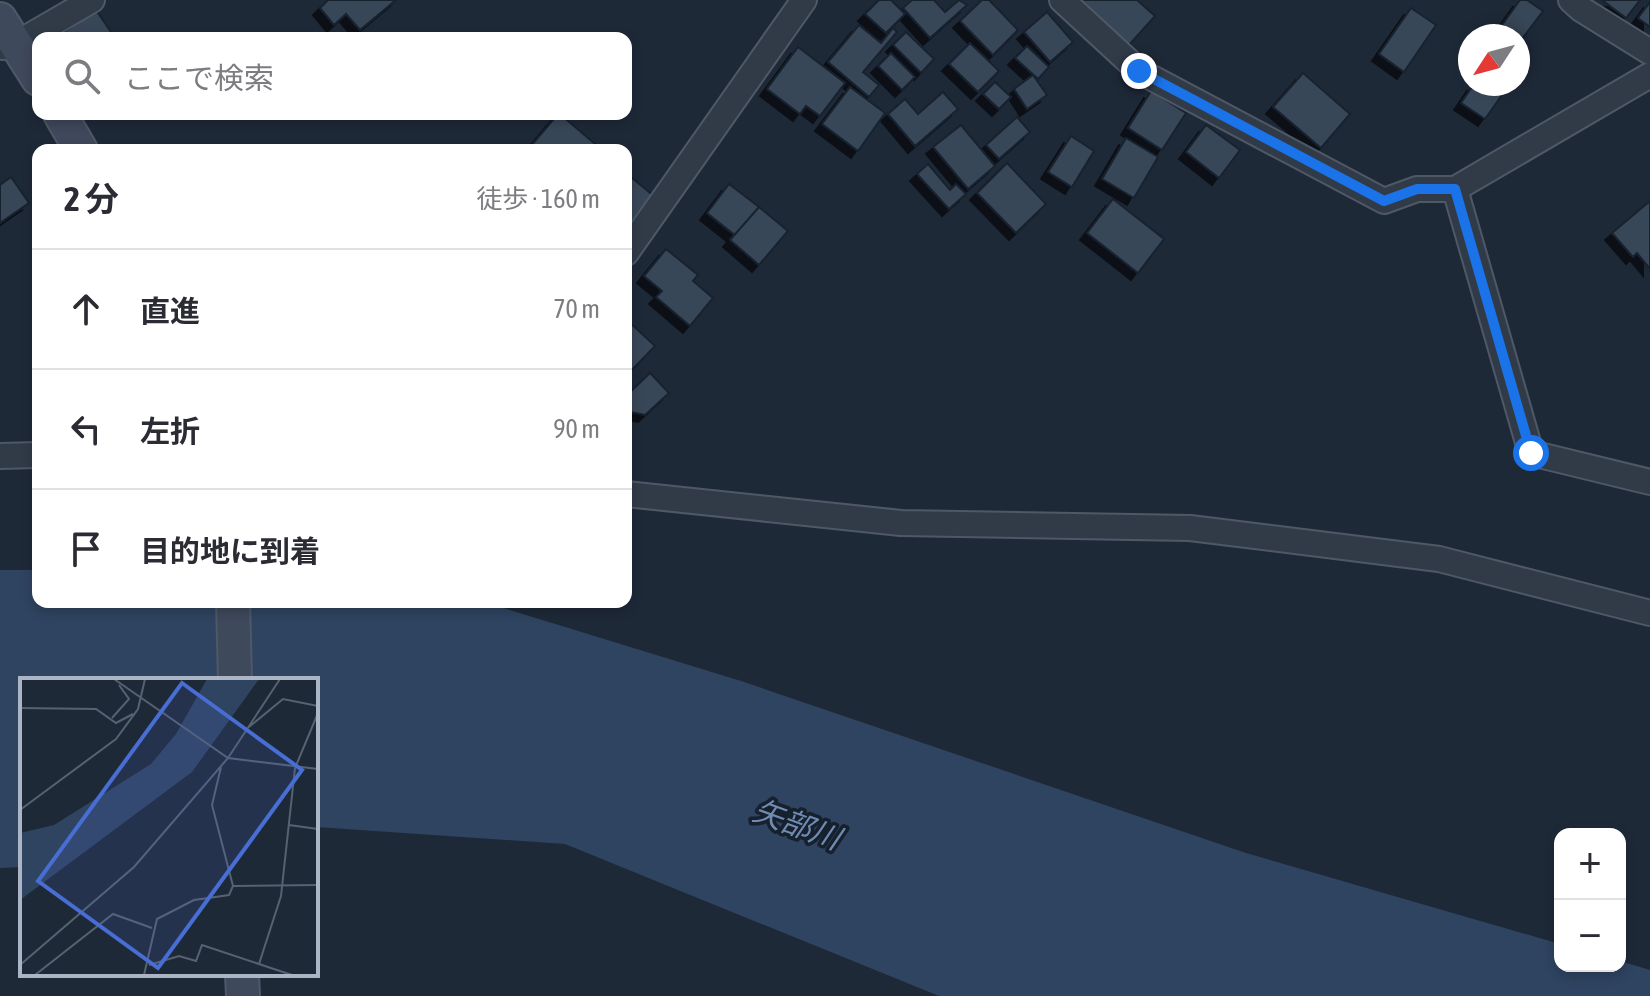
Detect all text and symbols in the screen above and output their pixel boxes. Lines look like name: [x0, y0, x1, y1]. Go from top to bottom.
north arrow: [1458, 24, 1530, 96]
search box: [32, 32, 632, 120]
route end: [1121, 53, 1157, 89]
icon: search: [60, 54, 104, 98]
text: ここで検索: [124, 61, 274, 95]
text: 2 分: [64, 179, 119, 218]
text: 徒歩 · 160 m: [476, 184, 600, 214]
icon: ahead: [64, 287, 108, 331]
text: 直進: [140, 294, 200, 328]
text: 70 m: [553, 294, 600, 324]
icon: left: [64, 407, 108, 451]
text: 左折: [140, 414, 200, 448]
text: 90 m: [553, 414, 600, 444]
route start: [1513, 435, 1549, 471]
icon: arrive: [64, 527, 108, 571]
text: 目的地に到着: [140, 534, 320, 568]
inset map: [20, 678, 318, 976]
water label: 矢部川: [749, 793, 848, 856]
map controls: [1554, 828, 1626, 972]
button: +: [1554, 828, 1626, 900]
button: −: [1554, 900, 1626, 972]

